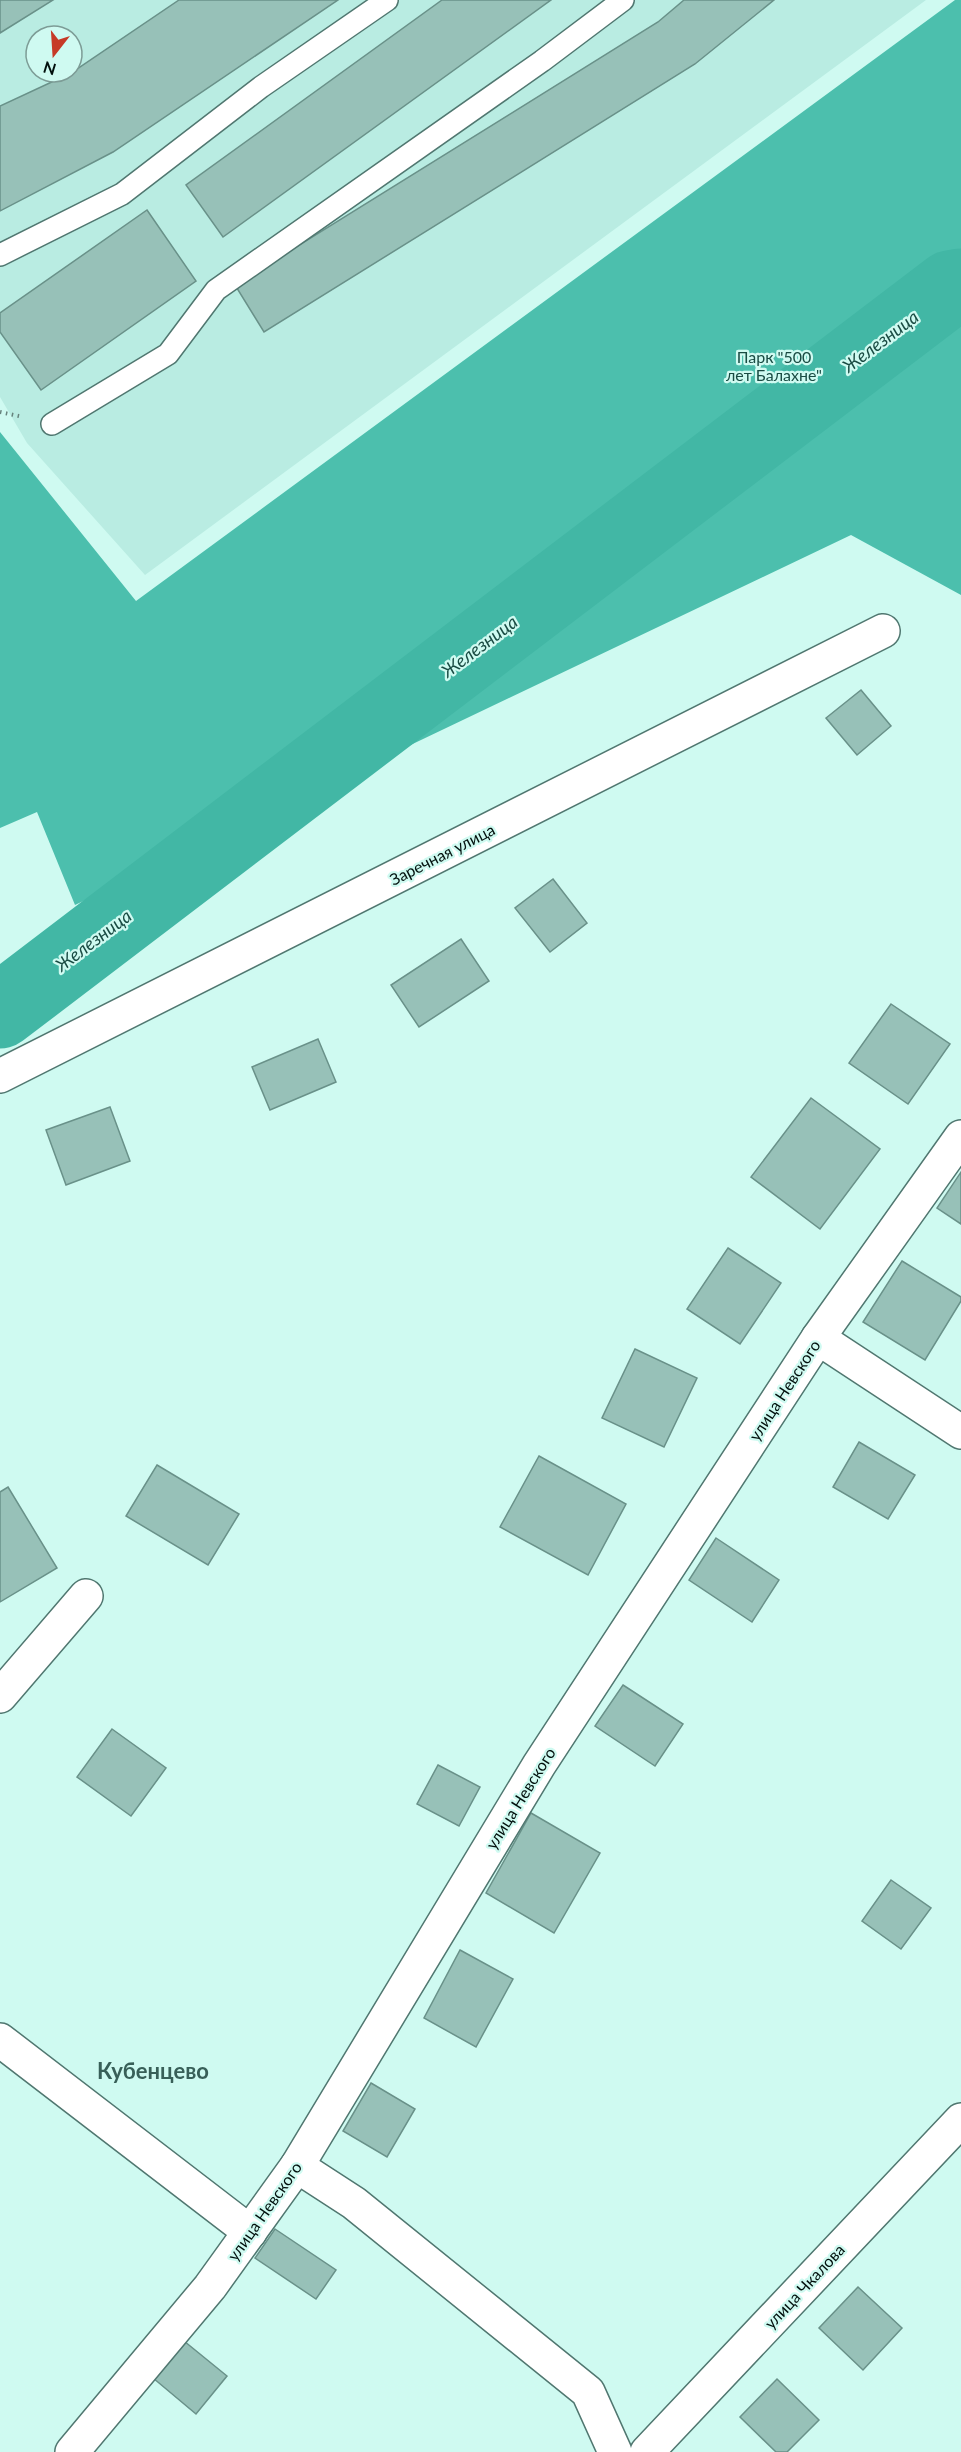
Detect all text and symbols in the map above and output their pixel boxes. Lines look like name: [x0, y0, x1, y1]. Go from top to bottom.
north arrow: [24, 24, 84, 84]
text: N: [41, 58, 58, 80]
water label: Железница: [837, 305, 922, 377]
park label: Парк "500 лет Балахне": [726, 347, 822, 384]
water label: Железница: [436, 610, 521, 682]
street label: Заречная улица: [386, 819, 498, 889]
water label: Железница: [50, 904, 135, 976]
street label: улица Невского: [744, 1336, 824, 1444]
street label: улица Невского: [481, 1744, 559, 1852]
district label: Кубенцево: [97, 2057, 209, 2084]
street label: улица Невского: [223, 2158, 305, 2264]
street label: улица Чкалова: [760, 2240, 848, 2332]

